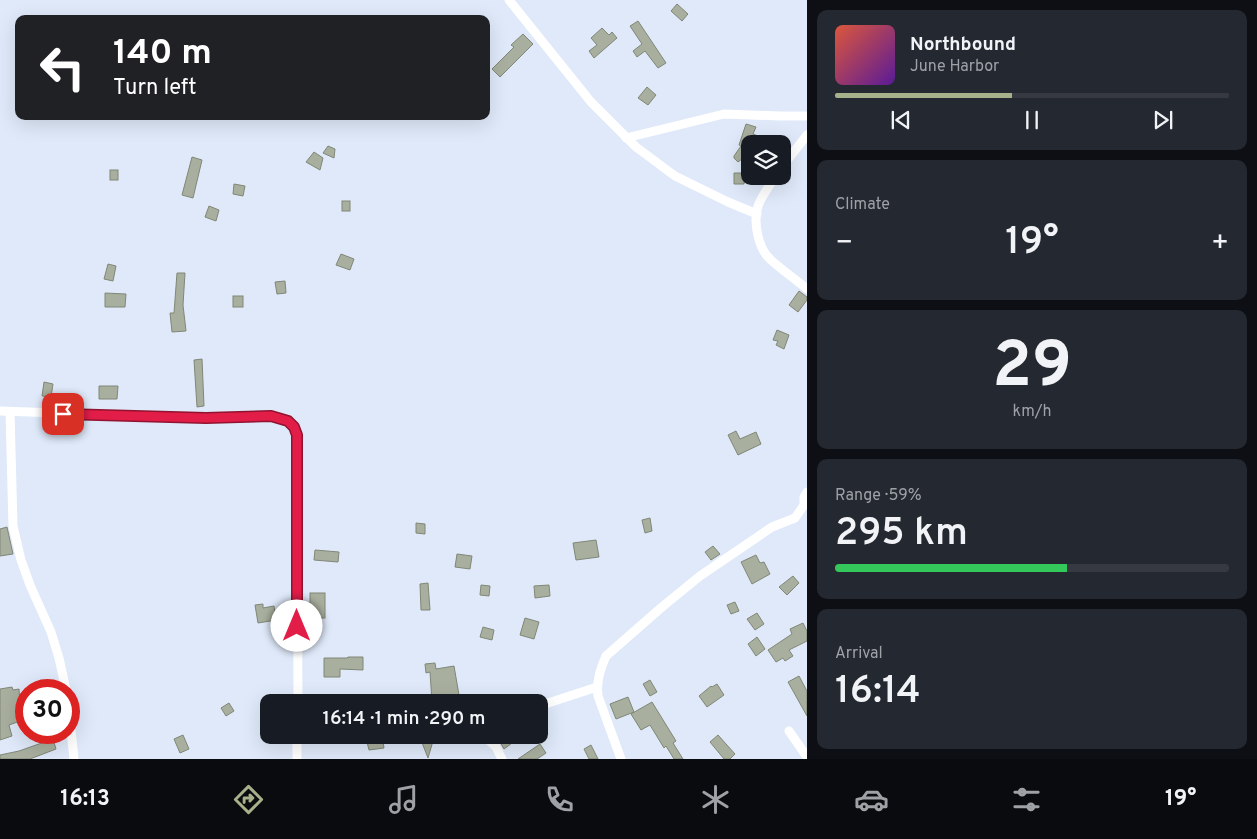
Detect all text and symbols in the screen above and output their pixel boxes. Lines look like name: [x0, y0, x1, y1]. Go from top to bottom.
text: 140 m: [113, 32, 212, 76]
text: Northbound: [910, 33, 1016, 57]
icon: left: [30, 35, 95, 100]
text: June Harbor: [910, 57, 999, 77]
text: Turn left: [113, 75, 196, 102]
icon: previous: [887, 106, 915, 134]
icon: pause: [1018, 106, 1046, 134]
icon: next: [1149, 106, 1177, 134]
map controls: [741, 135, 791, 185]
button: layers: [741, 135, 791, 185]
text: Climate: [835, 195, 890, 215]
text: 19°: [1005, 219, 1059, 268]
text: −: [835, 226, 853, 262]
text: +: [1211, 226, 1229, 262]
text: 29: [992, 328, 1072, 410]
pin: [42, 393, 84, 435]
icon: arrive: [49, 400, 77, 428]
text: km/h: [1013, 402, 1051, 422]
text: Range · 59%: [835, 486, 922, 506]
text: 295 km: [835, 510, 968, 559]
position arrow: [270, 599, 322, 651]
text: Arrival: [835, 644, 883, 664]
text: 16:14: [835, 668, 921, 717]
speed limit sign: 30: [15, 679, 80, 744]
text: 16:14 · 1 min · 290 m: [323, 707, 485, 731]
icon: directions: [231, 782, 266, 817]
icon: music: [386, 782, 421, 817]
icon: phone: [542, 782, 577, 817]
icon: climate: [698, 782, 733, 817]
icon: car: [854, 782, 889, 817]
icon: filters: [1009, 782, 1044, 817]
text: 16:13: [60, 786, 110, 813]
text: 19°: [1165, 786, 1197, 813]

